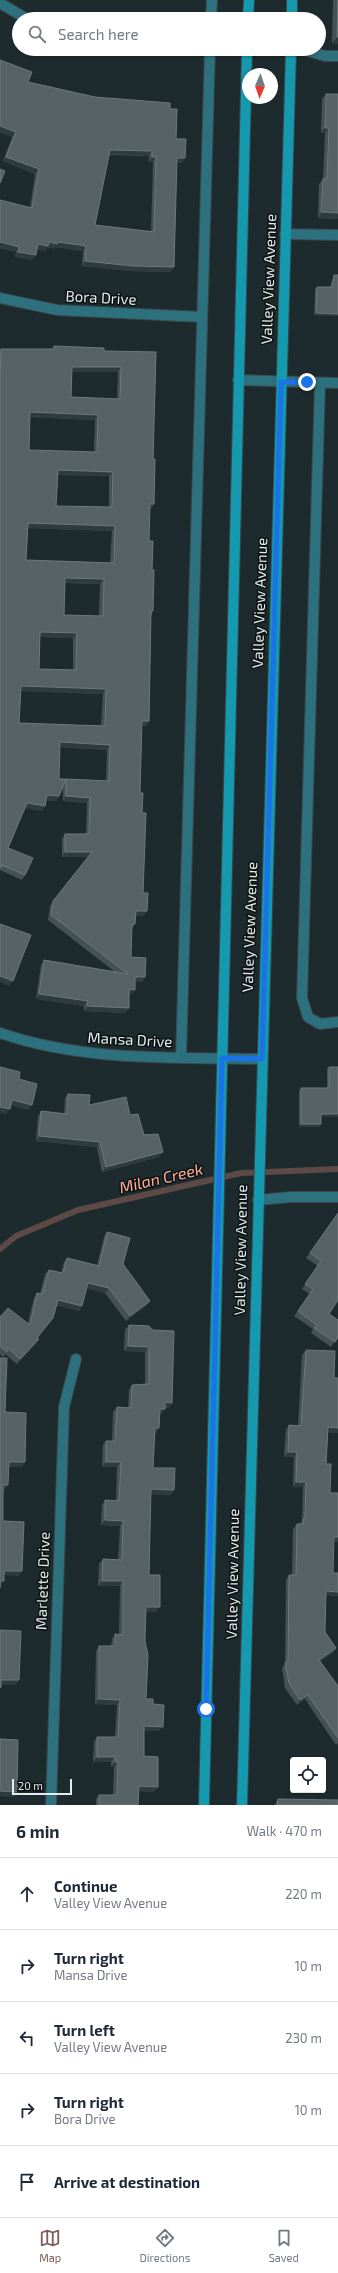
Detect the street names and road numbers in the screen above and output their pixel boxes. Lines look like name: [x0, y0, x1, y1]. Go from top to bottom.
street label: Valley View Avenue: [257, 213, 279, 345]
street label: Bora Drive: [65, 286, 137, 308]
street label: Valley View Avenue: [248, 537, 270, 669]
street label: Valley View Avenue: [238, 861, 260, 993]
street label: Mansa Drive: [87, 1028, 173, 1050]
street label: Valley View Avenue: [230, 1184, 250, 1315]
street label: Valley View Avenue: [222, 1508, 242, 1639]
street label: Marlette Drive: [31, 1532, 53, 1630]

